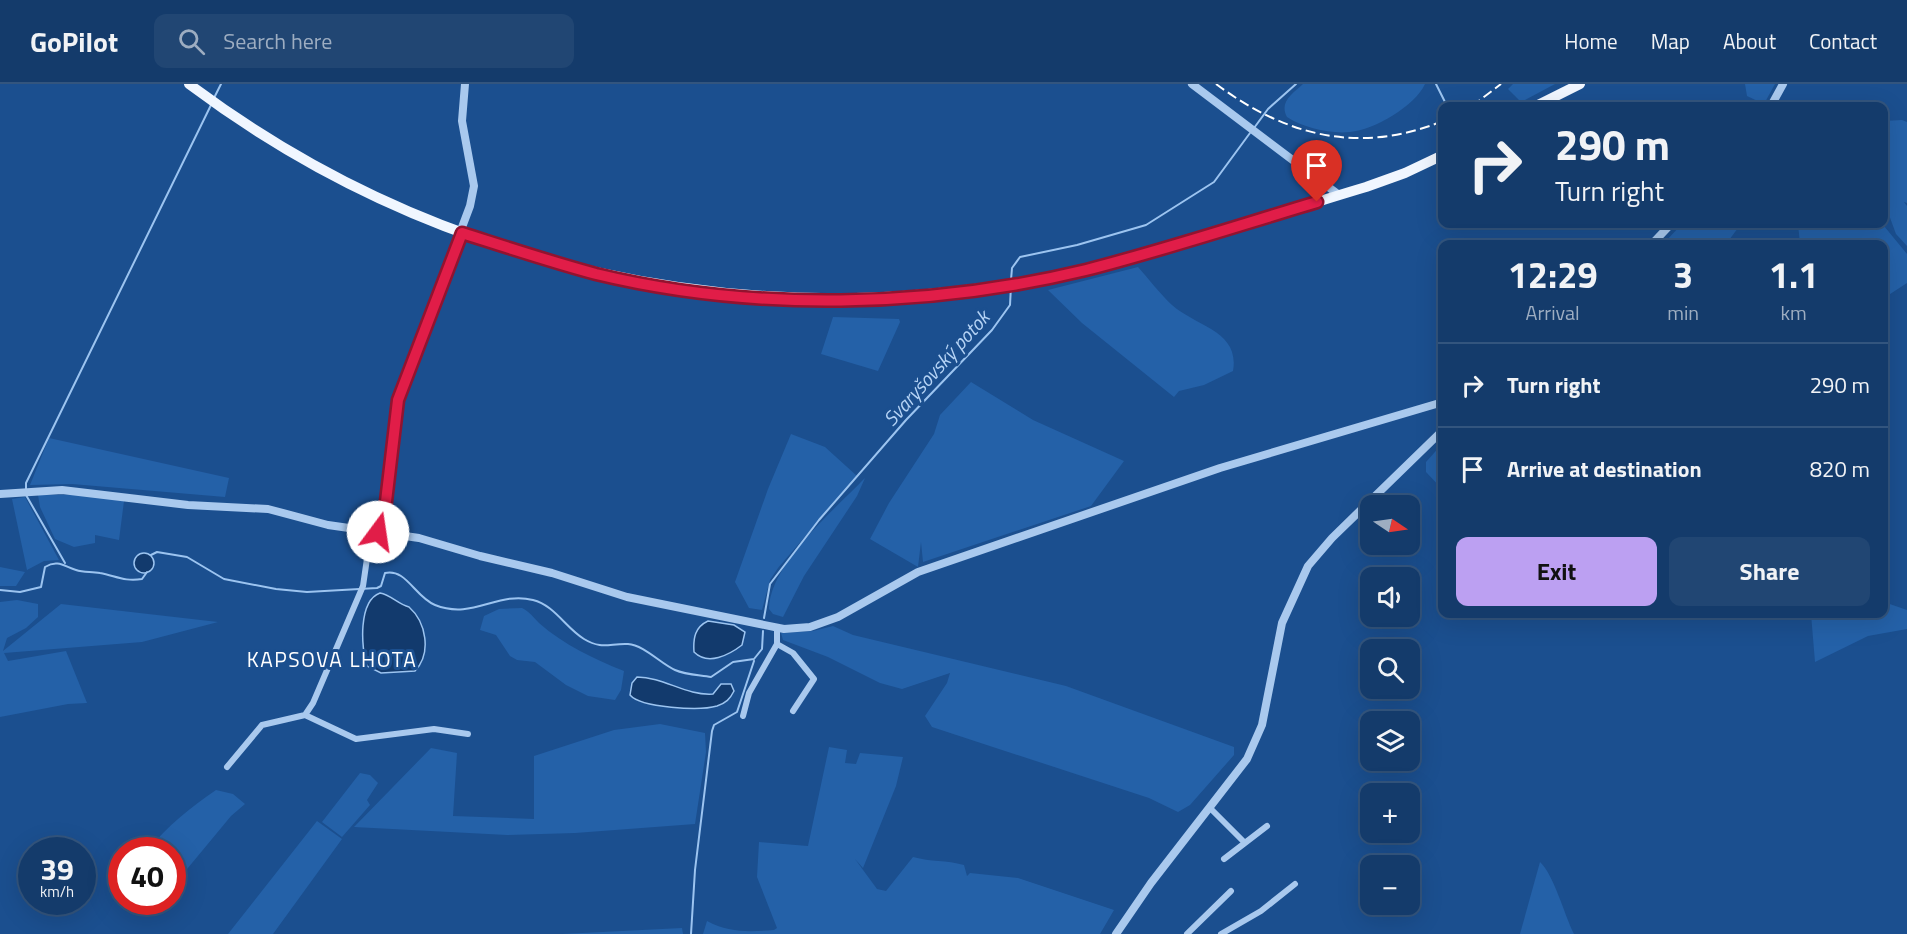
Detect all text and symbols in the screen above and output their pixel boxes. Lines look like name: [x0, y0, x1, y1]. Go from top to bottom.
search box: [154, 14, 574, 68]
text: GoPilot: [30, 20, 118, 63]
text: Search here: [223, 24, 332, 58]
icon: search: [175, 25, 208, 58]
text: Home: [1564, 25, 1618, 57]
text: Map: [1651, 25, 1690, 57]
text: About: [1723, 25, 1776, 57]
text: Contact: [1809, 25, 1877, 57]
text: 290 m: [1555, 112, 1670, 176]
icon: right: [1456, 126, 1534, 204]
pin: [1291, 140, 1342, 202]
icon: arrive: [1300, 149, 1333, 182]
text: Turn right: [1555, 170, 1664, 211]
text: 12:29: [1508, 247, 1598, 302]
text: 3: [1673, 247, 1693, 302]
text: 1.1: [1769, 247, 1818, 302]
text: Arrival: [1525, 297, 1580, 328]
text: min: [1667, 297, 1699, 328]
text: km: [1780, 297, 1807, 328]
water label: Svaryšovský potok: [875, 302, 998, 433]
text: Turn right: [1507, 368, 1601, 402]
text: 290 m: [1810, 368, 1870, 402]
icon: right: [1456, 369, 1489, 402]
text: Arrive at destination: [1507, 452, 1702, 486]
text: 820 m: [1810, 452, 1870, 486]
icon: arrive: [1456, 453, 1489, 486]
north arrow: [1360, 495, 1420, 555]
map controls: [1360, 495, 1420, 915]
position arrow: [346, 500, 410, 564]
button: Exit: [1456, 537, 1657, 606]
button: Share: [1669, 537, 1870, 606]
button: sound: [1360, 567, 1420, 627]
button: search: [1360, 639, 1420, 699]
district label: KAPSOVA LHOTA: [247, 643, 417, 675]
button: layers: [1360, 711, 1420, 771]
button: +: [1360, 783, 1420, 843]
speed limit sign: 40: [108, 837, 186, 915]
text: 39: [40, 846, 74, 892]
button: −: [1360, 855, 1420, 915]
text: km/h: [40, 880, 74, 903]

